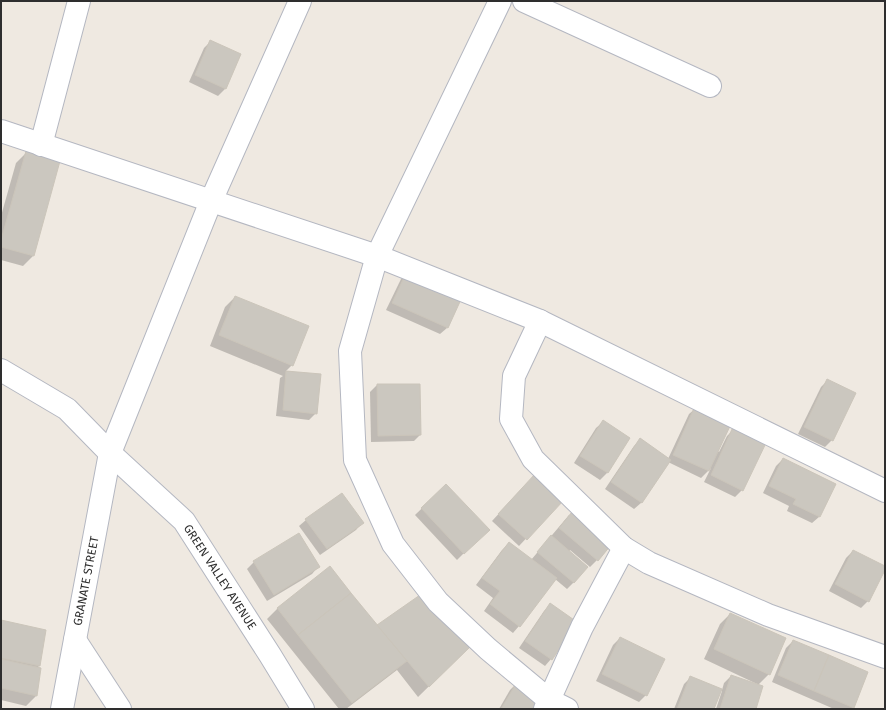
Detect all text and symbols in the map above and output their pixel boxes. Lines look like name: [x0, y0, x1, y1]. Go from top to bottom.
street label: GREEN VALLEY AVENUE: [181, 522, 259, 632]
street label: GRANATE STREET: [70, 534, 102, 627]

